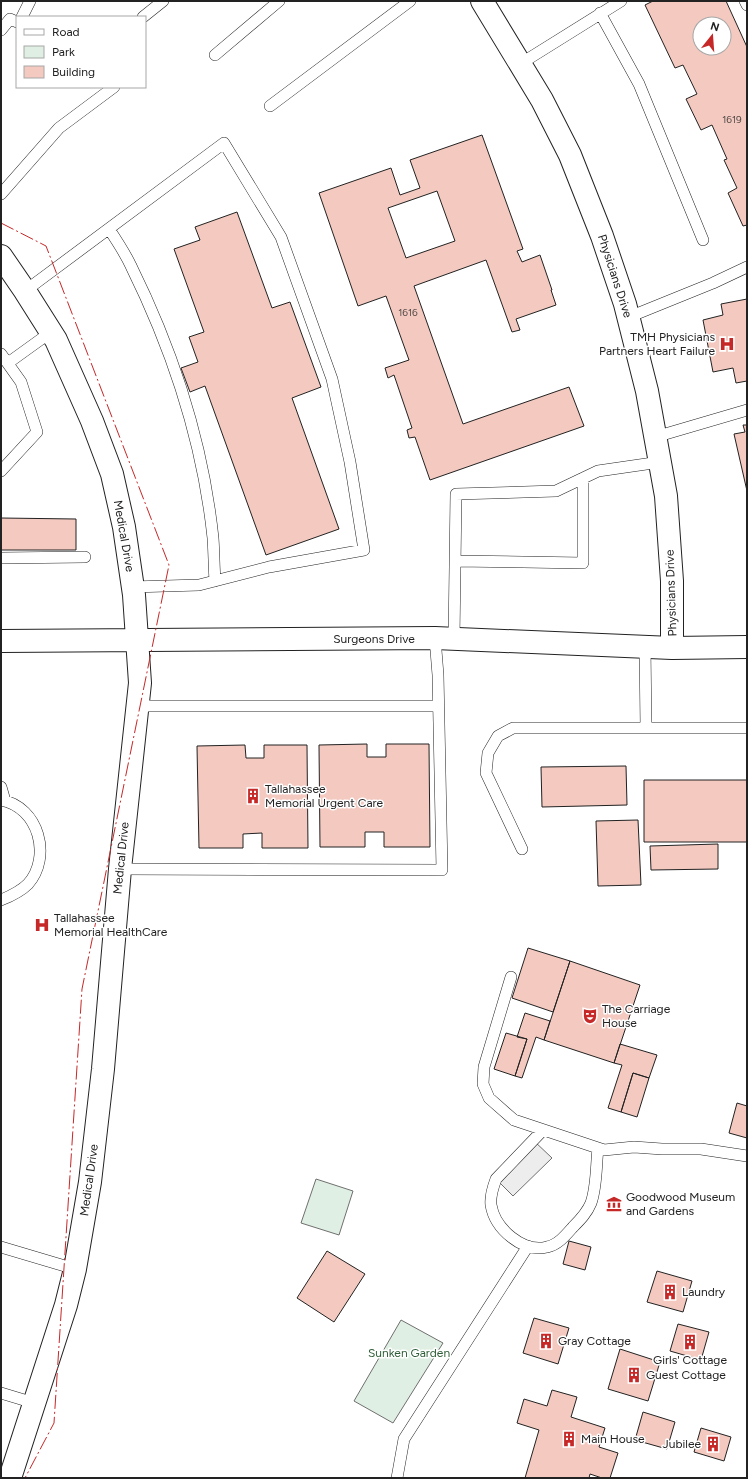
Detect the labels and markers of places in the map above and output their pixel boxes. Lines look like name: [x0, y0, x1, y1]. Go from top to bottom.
place label: TMH Physicians Partners Heart Failure: [599, 330, 715, 358]
hospital icon: TMH Physicians Partners Heart Failure: [718, 335, 736, 353]
place label: Tallahassee Memorial Urgent Care: [265, 782, 384, 810]
building icon: Tallahassee Memorial Urgent Care: [244, 787, 262, 805]
place label: Tallahassee Memorial HealthCare: [54, 911, 168, 939]
hospital icon: Tallahassee Memorial HealthCare: [33, 916, 51, 934]
place label: The Carriage House: [602, 1002, 671, 1030]
theatre icon: The Carriage House: [581, 1007, 599, 1025]
place label: Goodwood Museum and Gardens: [626, 1190, 735, 1218]
museum icon: Goodwood Museum and Gardens: [605, 1195, 623, 1213]
building icon: Laundry: [661, 1283, 679, 1301]
place label: Laundry: [682, 1285, 726, 1299]
building icon: Gray Cottage: [537, 1332, 555, 1350]
building icon: Girls' Cottage: [681, 1333, 699, 1351]
place label: Gray Cottage: [558, 1334, 631, 1348]
place label: Girls' Cottage: [653, 1353, 727, 1367]
building icon: Guest Cottage: [625, 1366, 643, 1384]
place label: Guest Cottage: [646, 1368, 726, 1382]
building icon: Main House: [560, 1430, 578, 1448]
place label: Main House: [581, 1432, 645, 1446]
building icon: Jubilee: [704, 1435, 722, 1453]
place label: Jubilee: [663, 1437, 701, 1451]

